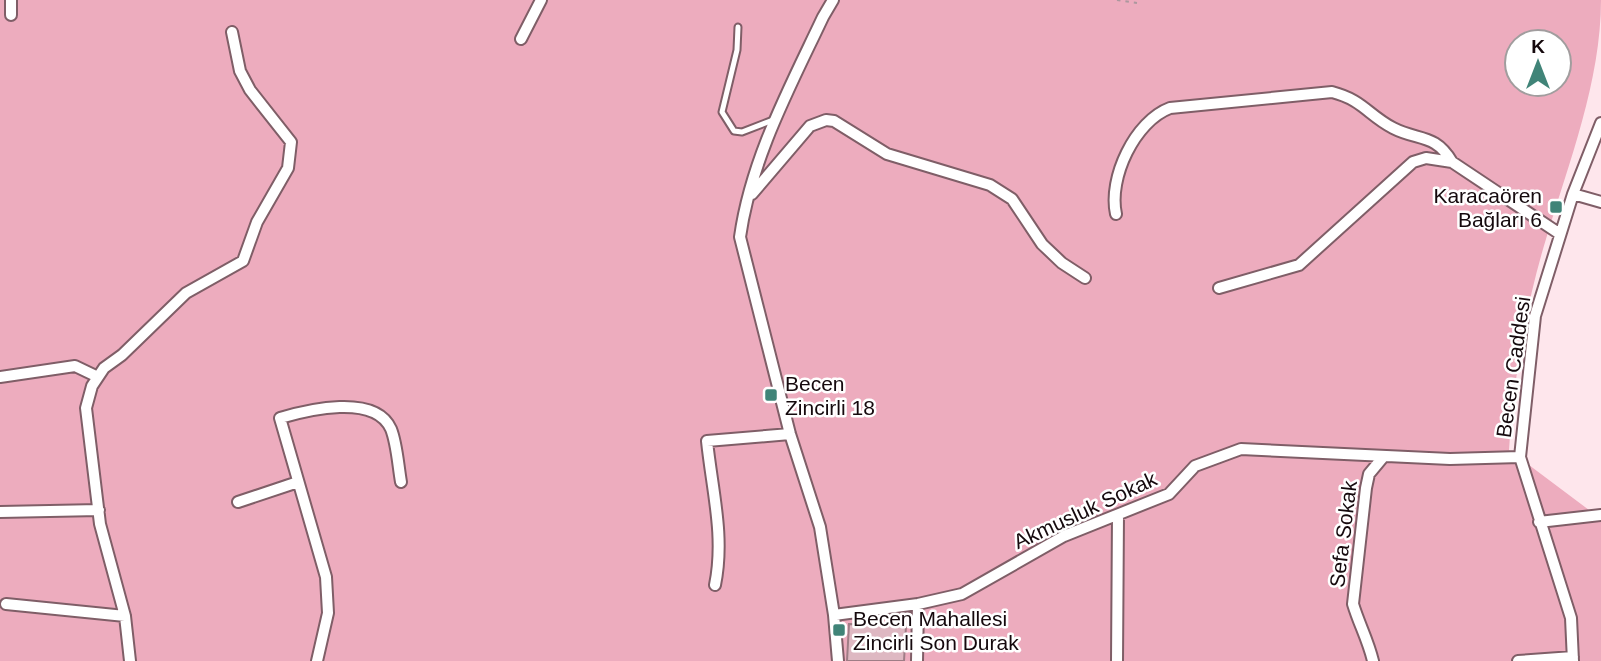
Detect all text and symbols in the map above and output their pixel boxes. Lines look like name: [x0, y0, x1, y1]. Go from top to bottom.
north arrow: [1503, 28, 1573, 98]
text: K: [1531, 36, 1545, 57]
place label: Karacaören Bağları 6: [1433, 184, 1542, 231]
marker: Karacaören Bağları 6: [1548, 199, 1564, 215]
street label: Becen Caddesi: [1492, 295, 1534, 439]
place label: Becen Zincirli 18: [785, 372, 875, 419]
marker: Becen Zincirli 18: [763, 387, 779, 403]
street label: Akmusluk Sokak: [1010, 467, 1161, 553]
street label: Sefa Sokak: [1325, 479, 1361, 589]
place label: Becen Mahallesi Zincirli Son Durak: [853, 607, 1019, 654]
marker: Becen Mahallesi Zincirli Son Durak: [831, 622, 847, 638]

